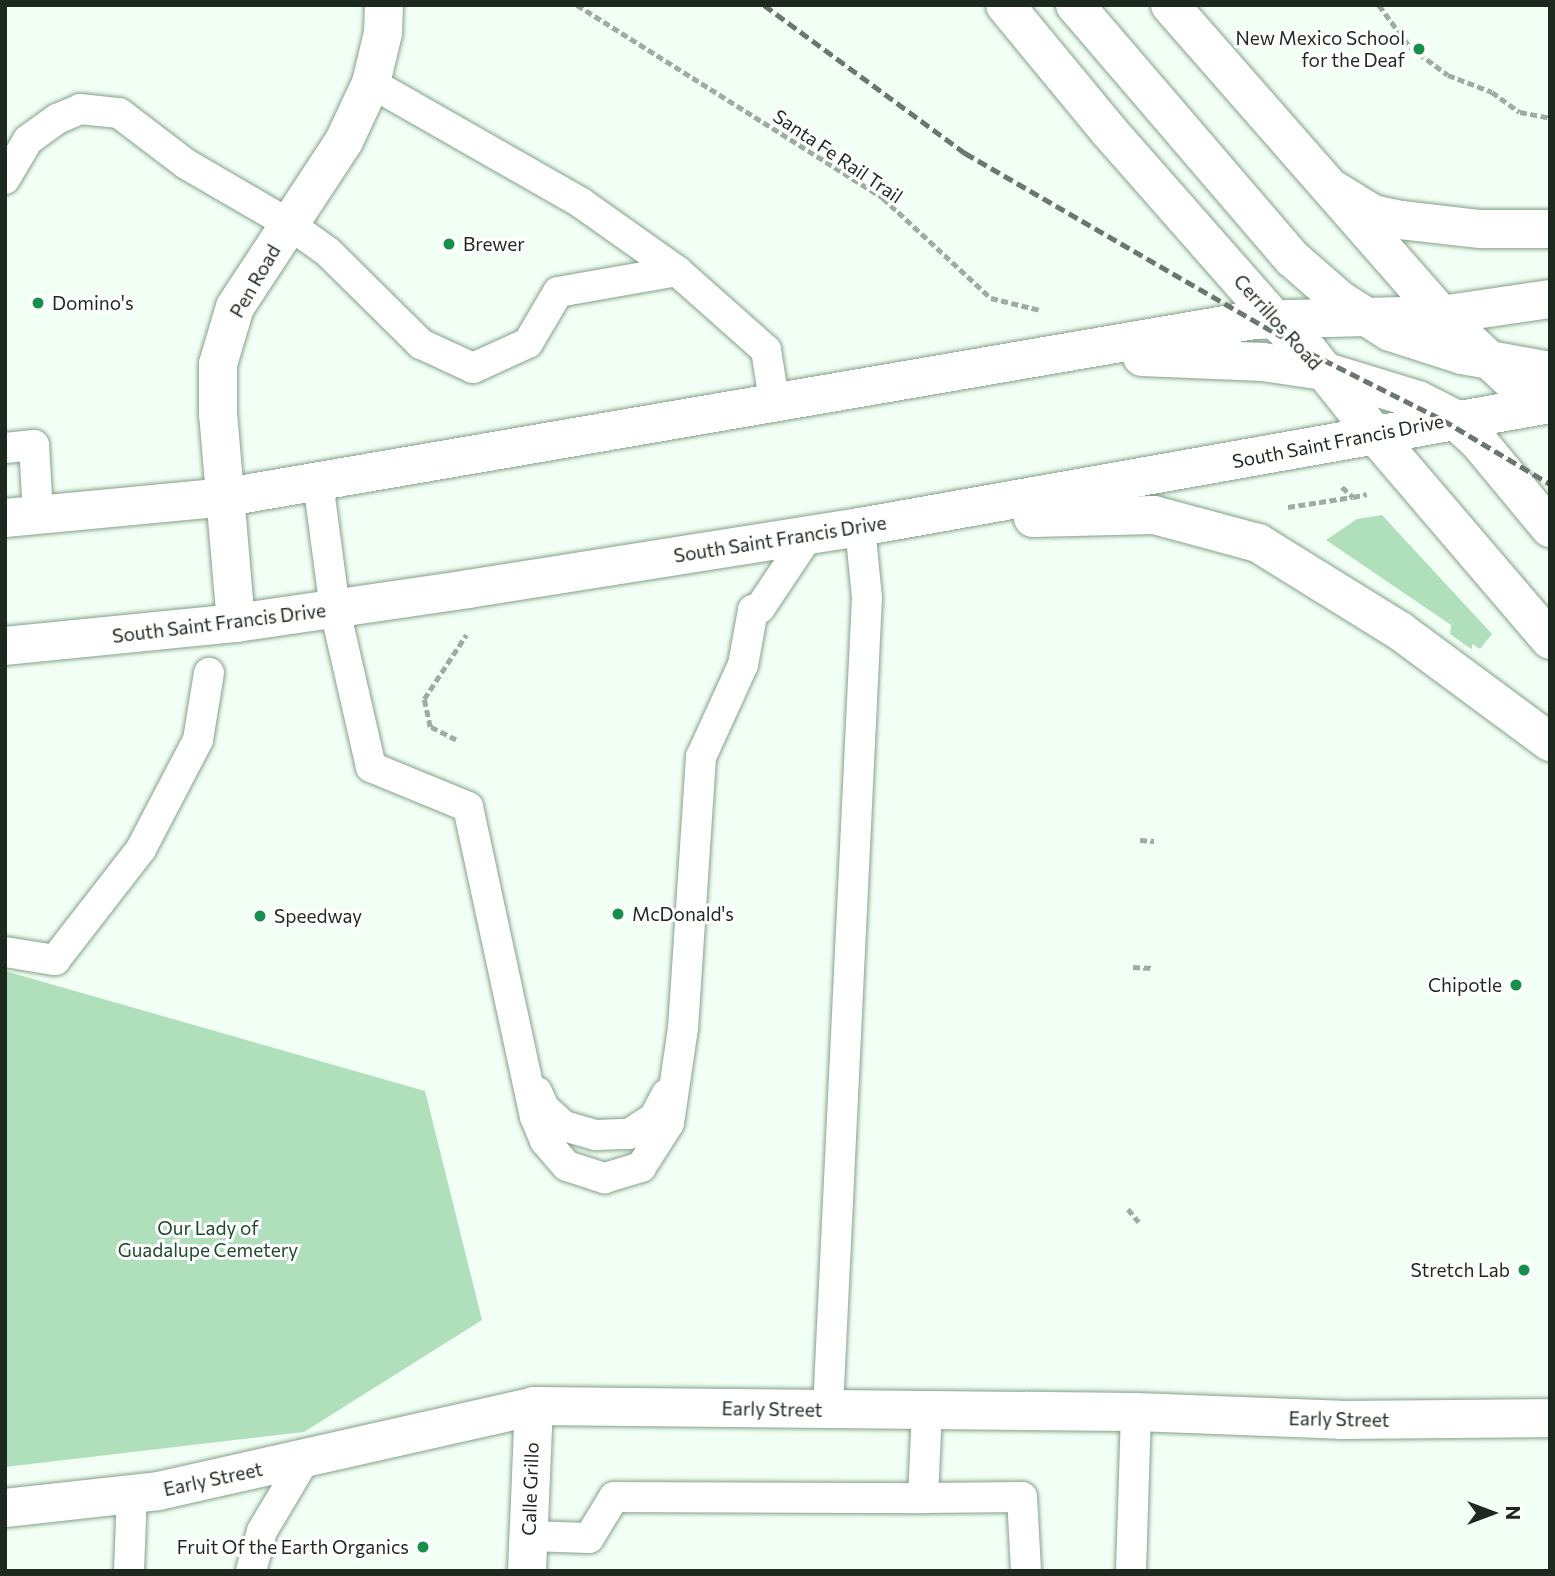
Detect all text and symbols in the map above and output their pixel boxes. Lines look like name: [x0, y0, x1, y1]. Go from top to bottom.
place label: New Mexico School for the Deaf: [1236, 27, 1405, 71]
marker: New Mexico School for the Deaf: [1411, 41, 1427, 57]
street label: Santa Fe Rail Trail: [769, 104, 907, 208]
place label: Brewer: [463, 233, 525, 255]
marker: Brewer: [441, 236, 457, 252]
street label: Pen Road: [225, 240, 285, 322]
street label: Cerrillos Road: [1229, 270, 1327, 374]
place label: Domino's: [52, 292, 134, 314]
marker: Domino's: [30, 295, 46, 311]
street label: South Saint Francis Drive: [1230, 409, 1446, 473]
street label: South Saint Francis Drive: [672, 511, 888, 567]
street label: South Saint Francis Drive: [111, 599, 327, 647]
place label: McDonald's: [632, 903, 734, 925]
place label: Speedway: [274, 905, 362, 927]
marker: McDonald's: [610, 906, 626, 922]
marker: Speedway: [252, 908, 268, 924]
place label: Chipotle: [1428, 974, 1502, 996]
marker: Chipotle: [1508, 977, 1524, 993]
park label: Our Lady of Guadalupe Cemetery: [118, 1217, 298, 1261]
place label: Stretch Lab: [1410, 1259, 1510, 1281]
marker: Stretch Lab: [1516, 1262, 1532, 1278]
street label: Early Street: [721, 1397, 823, 1421]
street label: Early Street: [1288, 1407, 1390, 1431]
street label: Calle Grillo: [517, 1442, 543, 1536]
street label: Early Street: [161, 1457, 265, 1501]
north arrow: [1457, 1478, 1527, 1548]
text: N: [1502, 1506, 1525, 1520]
place label: Fruit Of the Earth Organics: [177, 1536, 409, 1558]
marker: Fruit Of the Earth Organics: [415, 1539, 431, 1555]

